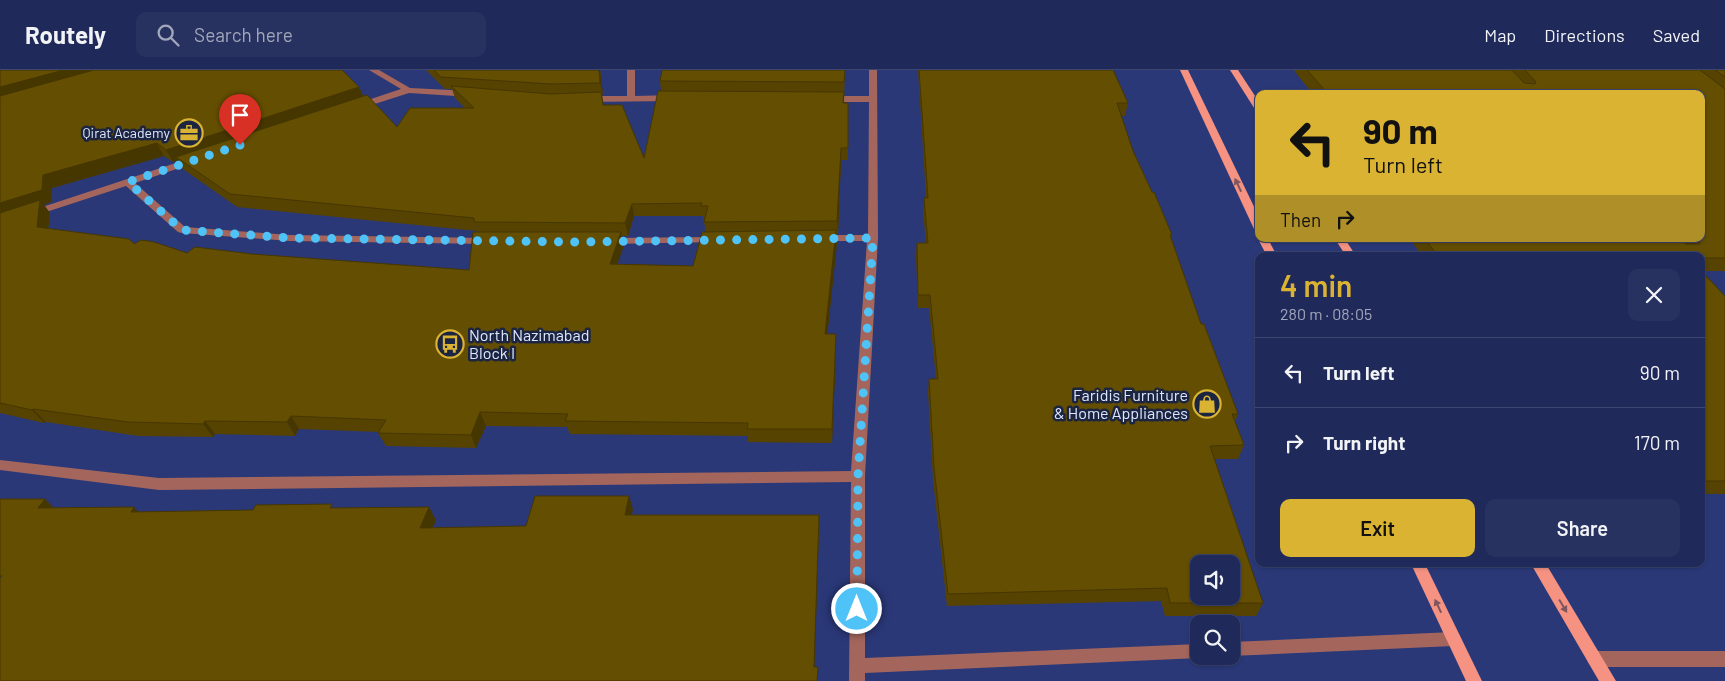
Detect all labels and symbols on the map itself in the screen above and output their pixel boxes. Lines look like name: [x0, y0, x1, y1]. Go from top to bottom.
pin: [219, 94, 261, 145]
office icon: Qirat Academy: [174, 118, 204, 148]
place label: Qirat Academy: [83, 124, 171, 141]
one-way arrow: [1234, 178, 1242, 192]
place label: North Nazimabad Block I: [469, 325, 589, 362]
bus stop icon: North Nazimabad Block I: [435, 329, 465, 359]
place label: Faridis Furniture & Home Appliances: [1054, 385, 1188, 422]
shop icon: Faridis Furniture & Home Appliances: [1192, 389, 1222, 419]
position arrow: [830, 582, 882, 634]
one-way arrow: [1433, 599, 1441, 613]
one-way arrow: [1558, 599, 1568, 612]

